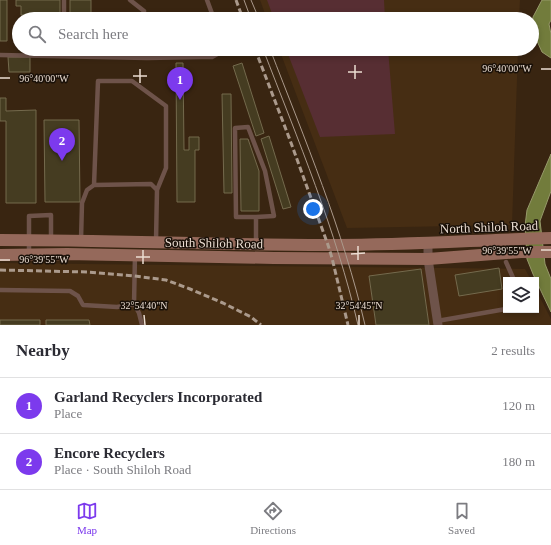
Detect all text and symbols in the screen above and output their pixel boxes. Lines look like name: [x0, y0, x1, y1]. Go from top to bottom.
search box: [12, 12, 539, 56]
icon: search: [26, 23, 48, 45]
text: Search here: [58, 26, 128, 42]
text: 96°40'00"W: [482, 63, 532, 74]
pin: 1: [167, 67, 193, 100]
text: 96°40'00"W: [19, 73, 69, 84]
pin: 2: [49, 128, 75, 161]
your location: [303, 199, 323, 219]
street label: North Shiloh Road: [440, 218, 539, 236]
street label: South Shiloh Road: [165, 235, 264, 251]
text: 96°39'55"W: [482, 245, 532, 256]
text: 96°39'55"W: [19, 254, 69, 265]
map controls: [503, 277, 539, 313]
button: layers: [503, 277, 539, 313]
text: 32°54'40"N: [120, 300, 168, 311]
text: 32°54'45"N: [335, 300, 383, 311]
text: Nearby: [16, 341, 70, 360]
text: 2 results: [491, 343, 535, 358]
text: Garland Recyclers Incorporated: [54, 389, 262, 405]
text: 1: [26, 398, 32, 413]
text: 120 m: [502, 398, 535, 413]
text: Place: [54, 406, 82, 421]
text: Encore Recyclers: [54, 445, 165, 461]
text: 2: [26, 454, 32, 469]
text: 180 m: [502, 454, 535, 469]
text: Place · South Shiloh Road: [54, 462, 191, 477]
tab: Map: [76, 500, 98, 536]
tab: Directions: [250, 500, 296, 536]
tab: Saved: [448, 500, 475, 536]

